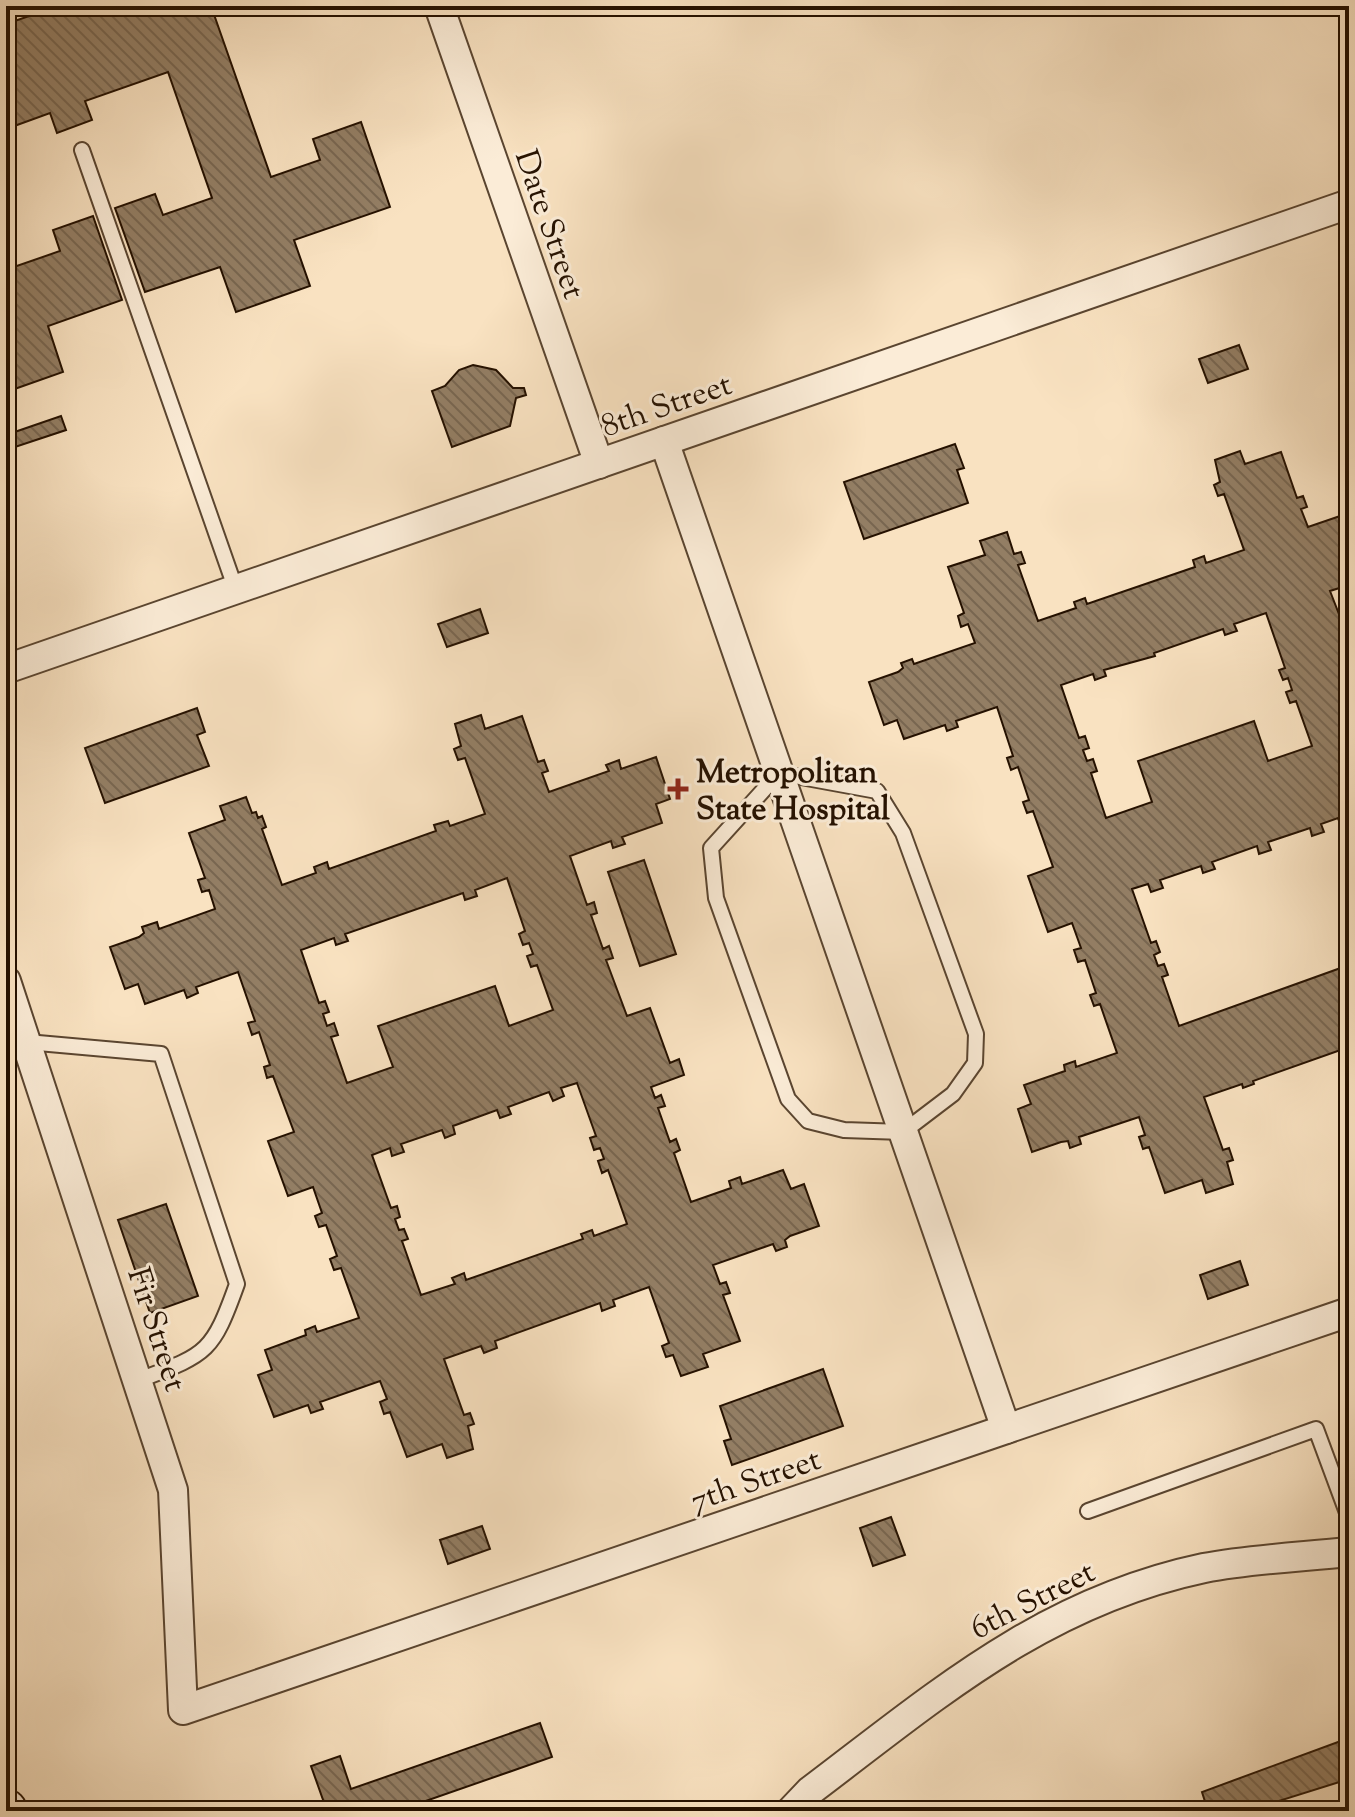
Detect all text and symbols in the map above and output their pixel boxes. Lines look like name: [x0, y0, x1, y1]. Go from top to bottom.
street label: Date Street: [501, 144, 595, 306]
street label: 8th Street: [596, 363, 738, 451]
place label: Metropolitan State Hospital: [696, 751, 890, 834]
marker: Metropolitan State Hospital: [667, 778, 689, 800]
street label: Fir Street: [114, 1262, 197, 1398]
street label: 7th Street: [685, 1438, 827, 1526]
street label: 6th Street: [963, 1551, 1104, 1653]

